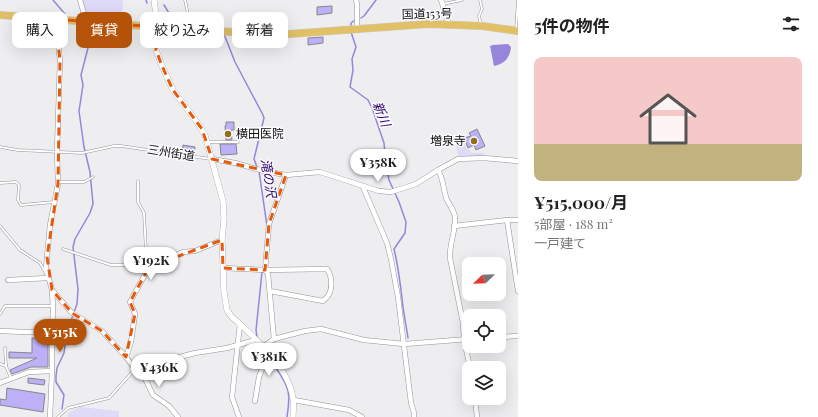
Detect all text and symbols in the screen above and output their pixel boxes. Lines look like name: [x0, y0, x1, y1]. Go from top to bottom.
street label: 国道153号: [401, 5, 452, 21]
chip: 購入: [12, 12, 68, 48]
chip: 賃貸: [76, 12, 132, 48]
chip: 絞り込み: [140, 12, 224, 48]
chip: 新着: [232, 12, 288, 48]
icon: filters: [780, 13, 802, 35]
text: 5件の物件: [534, 14, 610, 36]
icon: home: [632, 83, 704, 155]
water label: 新川: [370, 99, 396, 131]
place label: 横田医院: [236, 125, 284, 141]
marker: 横田医院: [223, 129, 233, 139]
place label: 増泉寺: [430, 132, 466, 148]
marker: 増泉寺: [469, 136, 479, 146]
street label: 三州街道: [146, 140, 196, 164]
pin: ¥358K: [350, 149, 406, 183]
text: ¥358K: [359, 153, 397, 170]
water label: 滝の沢: [258, 157, 281, 200]
text: ¥515,000/月: [534, 191, 628, 213]
text: 5部屋 · 188 m²: [534, 215, 613, 232]
text: 一戸建て: [534, 234, 586, 251]
pin: ¥192K: [123, 247, 179, 281]
text: ¥192K: [132, 251, 170, 268]
north arrow: [462, 257, 506, 301]
map controls: [462, 257, 506, 405]
button: locate: [462, 309, 506, 353]
pin: ¥515K: [32, 319, 88, 353]
text: ¥515K: [43, 323, 77, 340]
pin: ¥381K: [241, 343, 297, 377]
text: ¥381K: [251, 347, 287, 364]
pin: ¥436K: [131, 354, 187, 388]
text: ¥436K: [140, 358, 178, 375]
button: layers: [462, 361, 506, 405]

